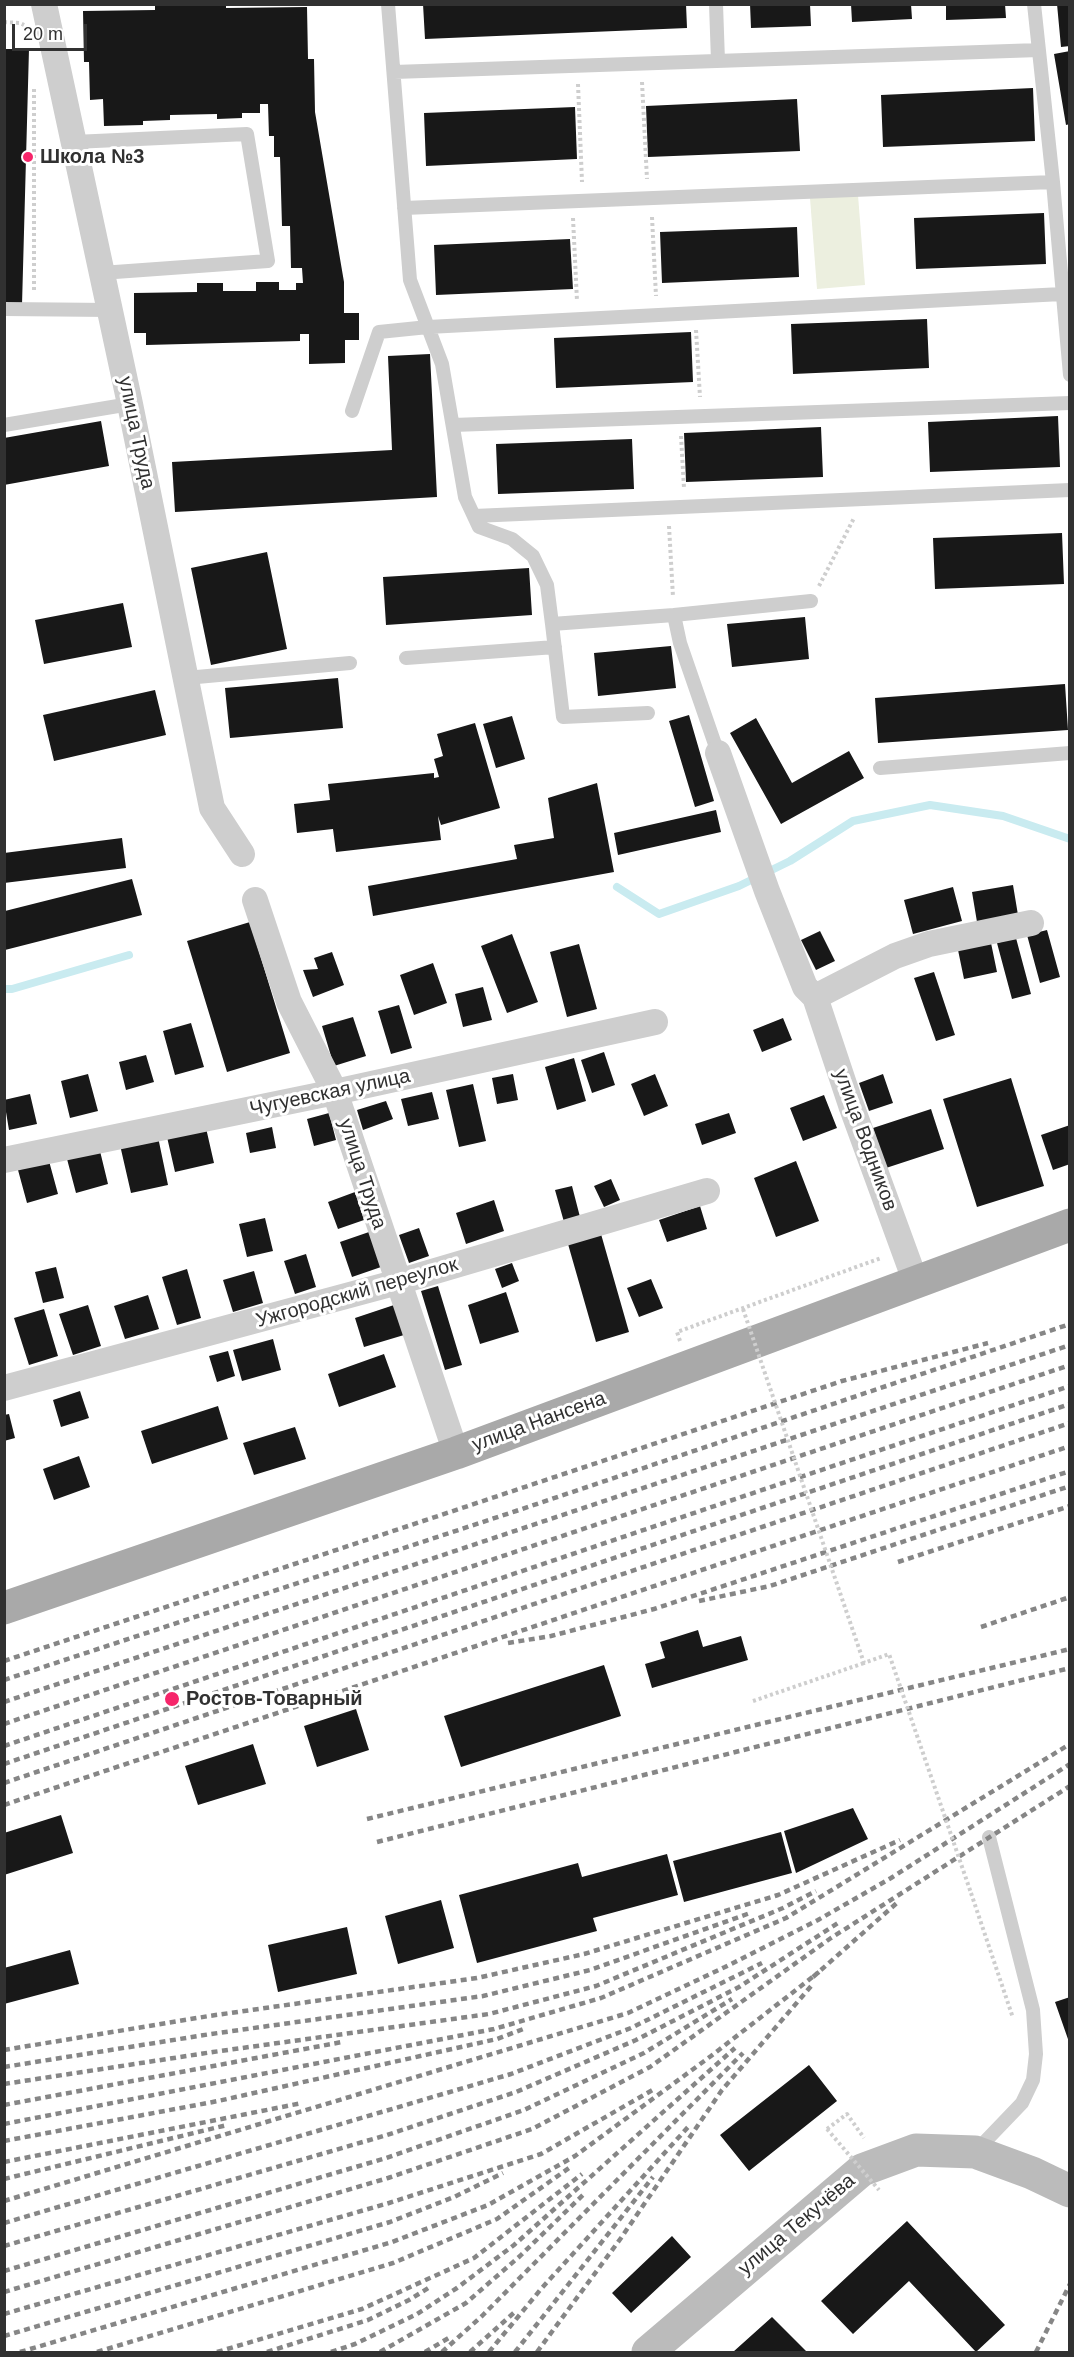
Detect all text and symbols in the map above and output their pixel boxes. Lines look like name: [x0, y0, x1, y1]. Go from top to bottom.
scale bar: [15, 12, 90, 50]
text: 20 m: [23, 24, 63, 44]
place label: Школа №3: [40, 145, 144, 169]
marker: Школа №3: [21, 150, 35, 164]
street label: улица Труда: [112, 374, 160, 492]
street label: Чугуевская улица: [247, 1064, 413, 1122]
street label: улица Водников: [828, 1066, 902, 1214]
street label: улица Труда: [333, 1116, 391, 1232]
street label: Ужгородский переулок: [253, 1253, 461, 1333]
street label: улица Нансена: [469, 1387, 609, 1457]
place label: Ростов-Товарный: [186, 1687, 363, 1711]
marker: Ростов-Товарный: [163, 1690, 181, 1708]
street label: улица Текучёва: [734, 2169, 860, 2281]

